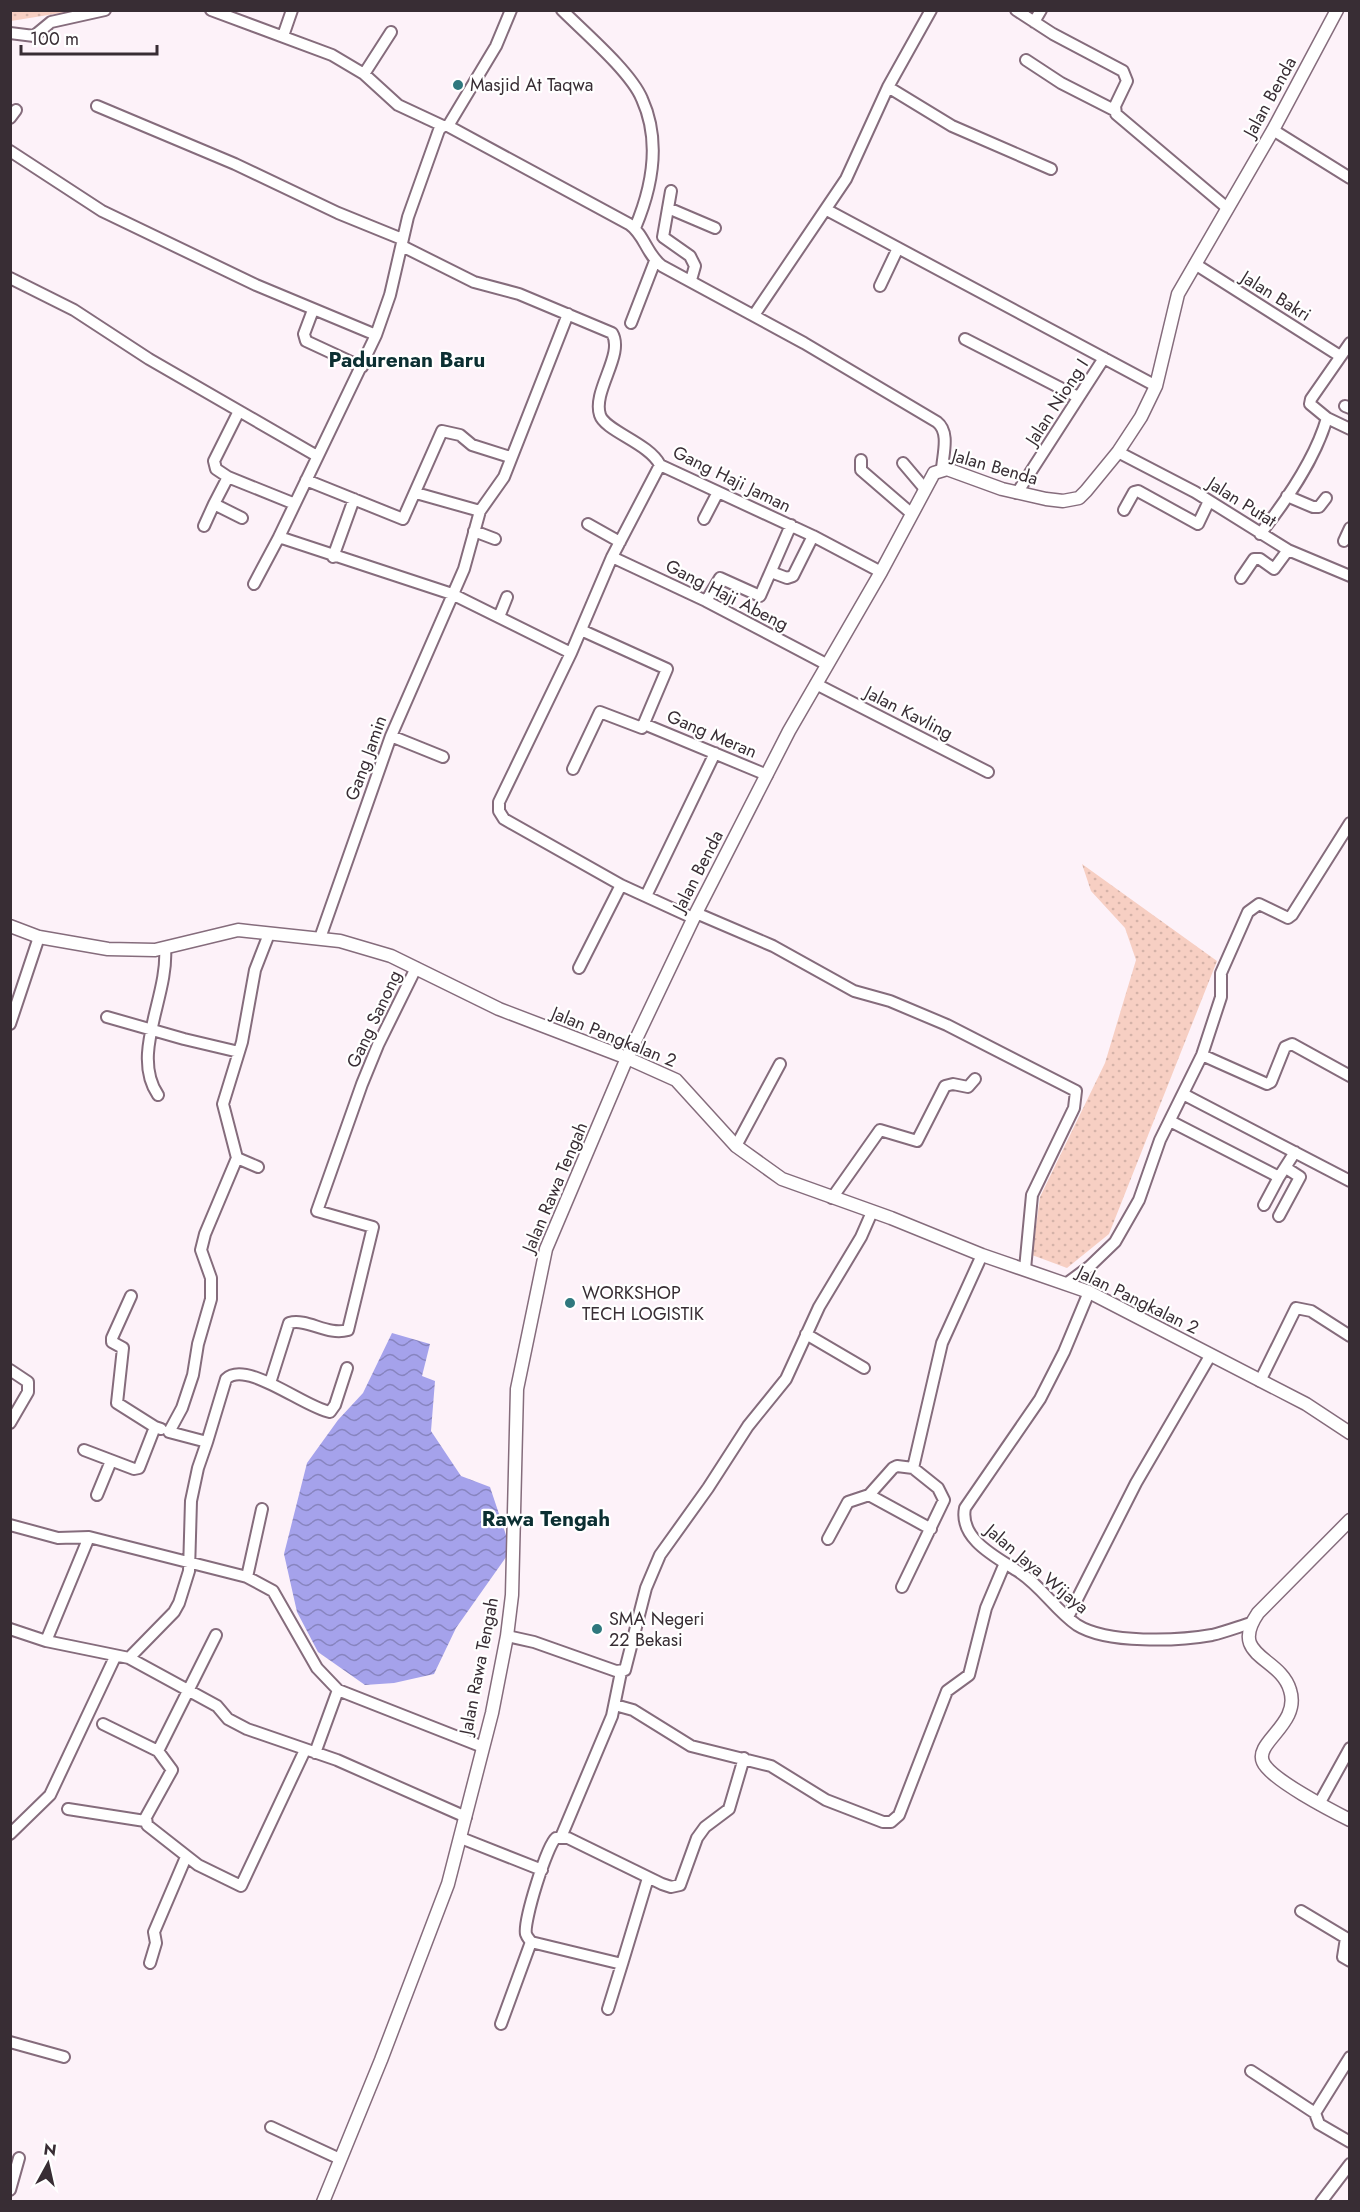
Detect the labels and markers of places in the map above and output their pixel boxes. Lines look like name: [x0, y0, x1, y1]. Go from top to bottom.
place label: Masjid At Taqwa: [470, 72, 593, 98]
marker: Masjid At Taqwa: [451, 78, 465, 92]
place label: WORKSHOP TECH LOGISTIK: [582, 1280, 705, 1327]
marker: WORKSHOP TECH LOGISTIK: [563, 1296, 577, 1310]
place label: SMA Negeri 22 Bekasi: [609, 1606, 704, 1653]
marker: SMA Negeri 22 Bekasi: [590, 1622, 604, 1636]

